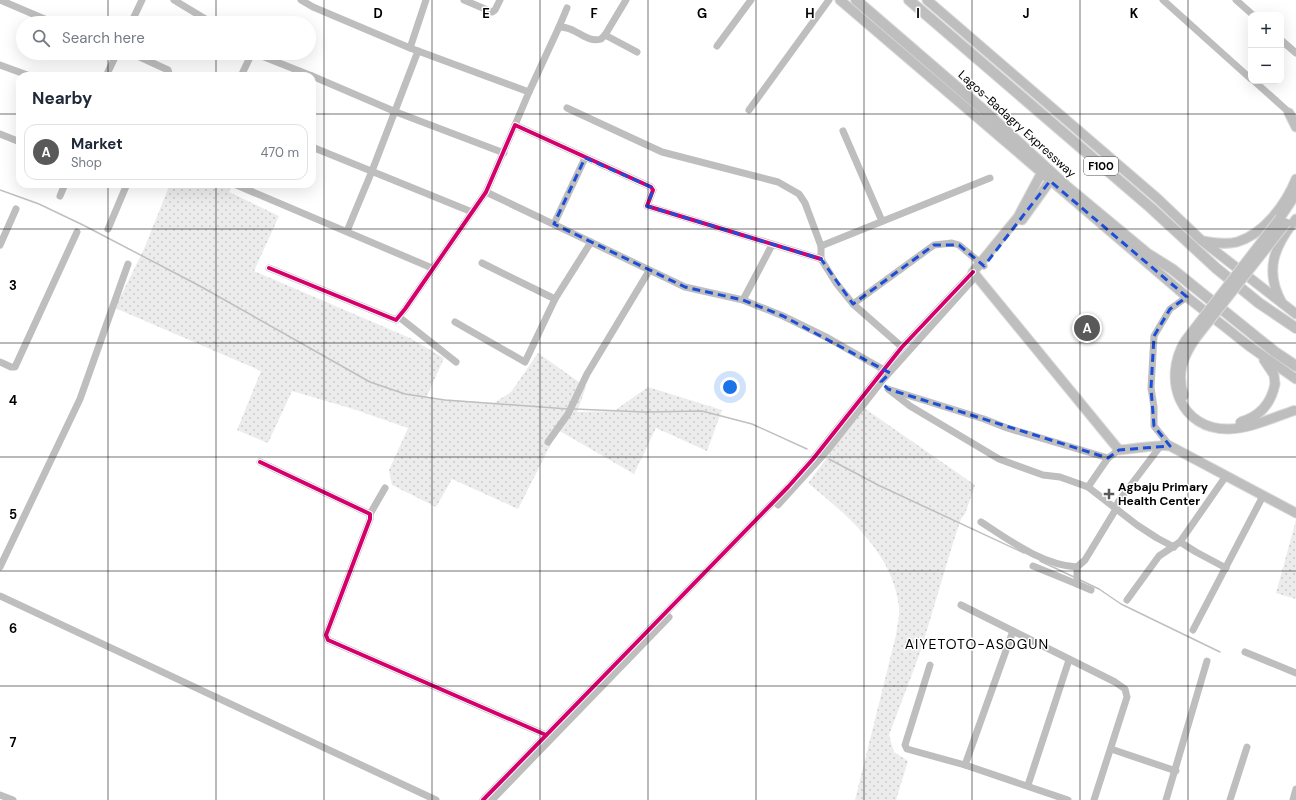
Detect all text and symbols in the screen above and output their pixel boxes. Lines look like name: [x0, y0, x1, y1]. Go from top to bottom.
text: D: [373, 5, 383, 22]
text: E: [482, 5, 490, 22]
text: F: [590, 5, 598, 22]
text: G: [697, 5, 707, 22]
text: H: [805, 5, 815, 22]
text: I: [916, 5, 920, 22]
text: J: [1022, 5, 1030, 22]
text: K: [1130, 5, 1139, 22]
map controls: [1248, 12, 1284, 84]
button: +: [1248, 12, 1284, 48]
search box: [16, 16, 316, 60]
icon: search: [30, 27, 52, 49]
text: Search here: [62, 28, 145, 48]
button: −: [1248, 48, 1284, 84]
street label: Lagos-Badagry Expressway: [955, 67, 1079, 181]
text: Nearby: [32, 87, 92, 109]
text: Market: [71, 134, 123, 154]
text: A: [41, 144, 51, 161]
text: 470 m: [260, 144, 299, 161]
text: Shop: [71, 154, 102, 171]
road number: F100: [1084, 157, 1118, 175]
text: 3: [9, 277, 17, 294]
pin: A: [1074, 313, 1100, 343]
your location: [720, 377, 740, 397]
text: 4: [9, 392, 17, 409]
place label: Agbaju Primary Health Center: [1118, 479, 1209, 509]
marker: Agbaju Primary Health Center: [1103, 488, 1115, 500]
text: 5: [9, 506, 17, 523]
text: 6: [9, 620, 17, 637]
district label: AIYETOTO-ASOGUN: [905, 635, 1049, 653]
text: 7: [10, 734, 17, 751]

